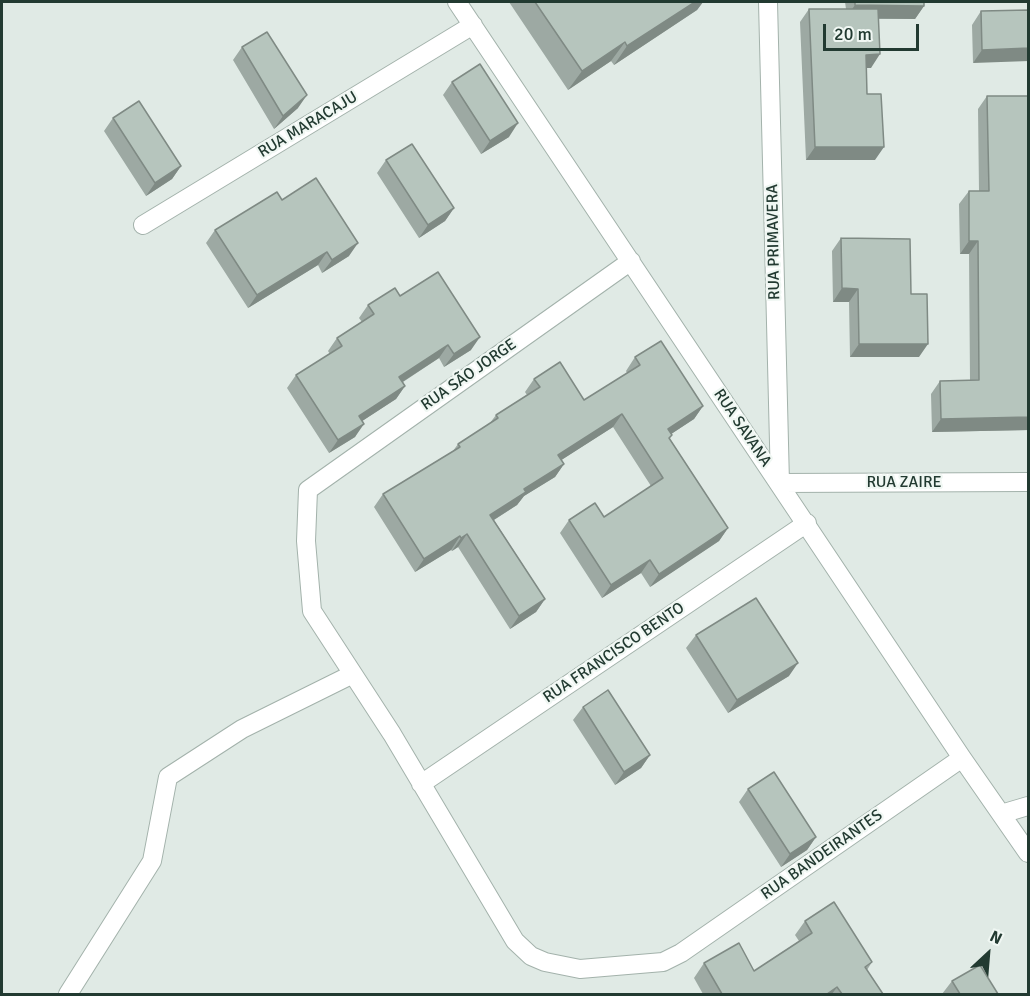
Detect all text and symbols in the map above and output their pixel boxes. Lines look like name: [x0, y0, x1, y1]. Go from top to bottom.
scale bar: [826, 12, 922, 50]
text: 20 m: [834, 23, 872, 45]
street label: RUA MARACAJU: [255, 88, 361, 162]
street label: RUA PRIMAVERA: [763, 184, 785, 300]
street label: RUA SÃO JORGE: [418, 335, 520, 415]
street label: RUA SAVANA: [709, 385, 775, 471]
street label: RUA ZAIRE: [866, 473, 942, 493]
street label: RUA FRANCISCO BENTO: [540, 599, 688, 707]
street label: RUA BANDEIRANTES: [758, 806, 886, 904]
north arrow: [958, 924, 1018, 984]
text: N: [986, 926, 1005, 949]

